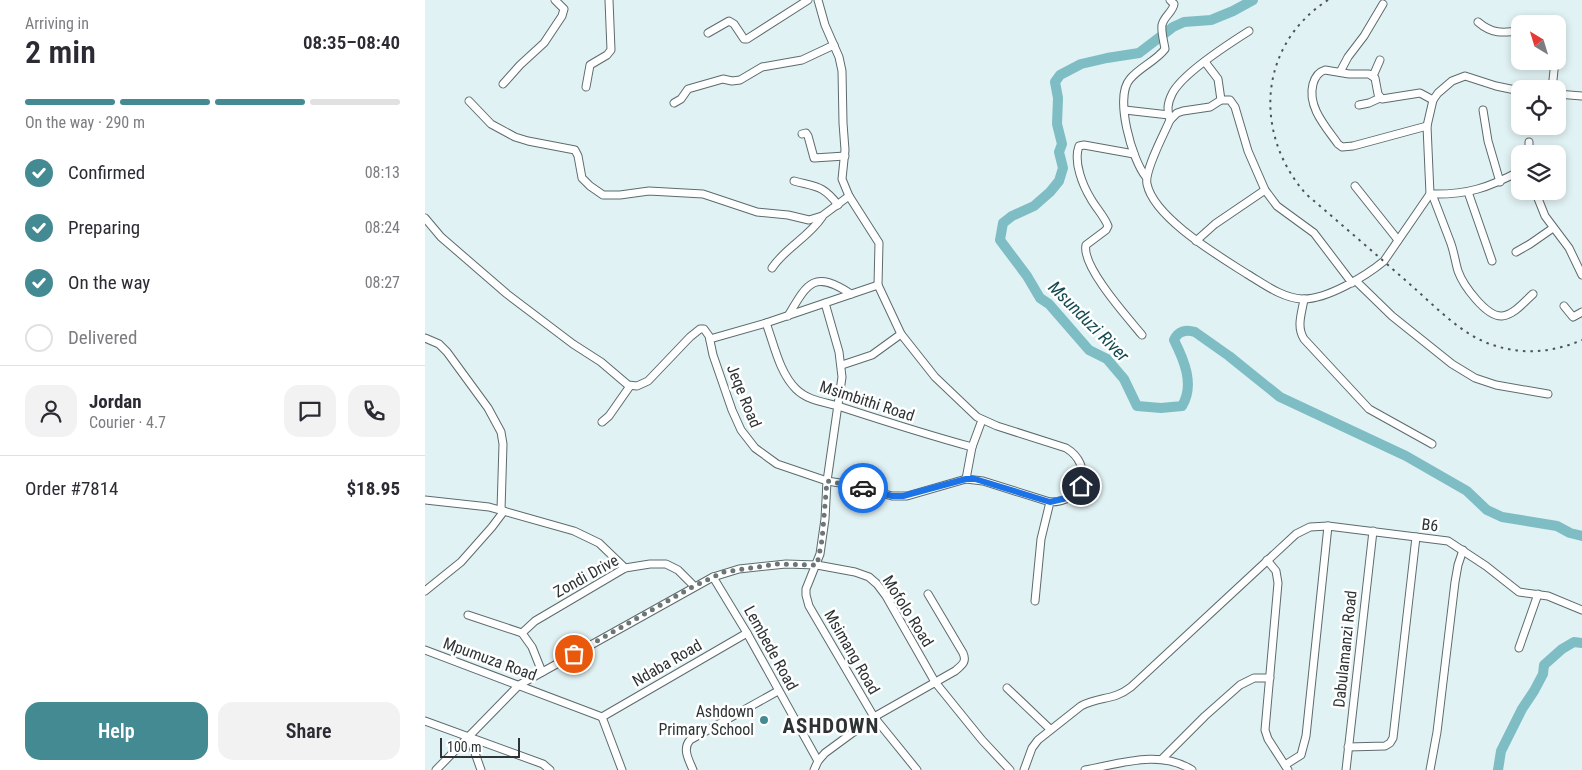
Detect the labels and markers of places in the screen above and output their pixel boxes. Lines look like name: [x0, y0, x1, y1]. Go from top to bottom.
pin: [1060, 465, 1102, 507]
pin: [553, 633, 595, 675]
place label: Ashdown Primary School: [658, 702, 754, 739]
marker: Ashdown Primary School: [758, 714, 770, 726]

